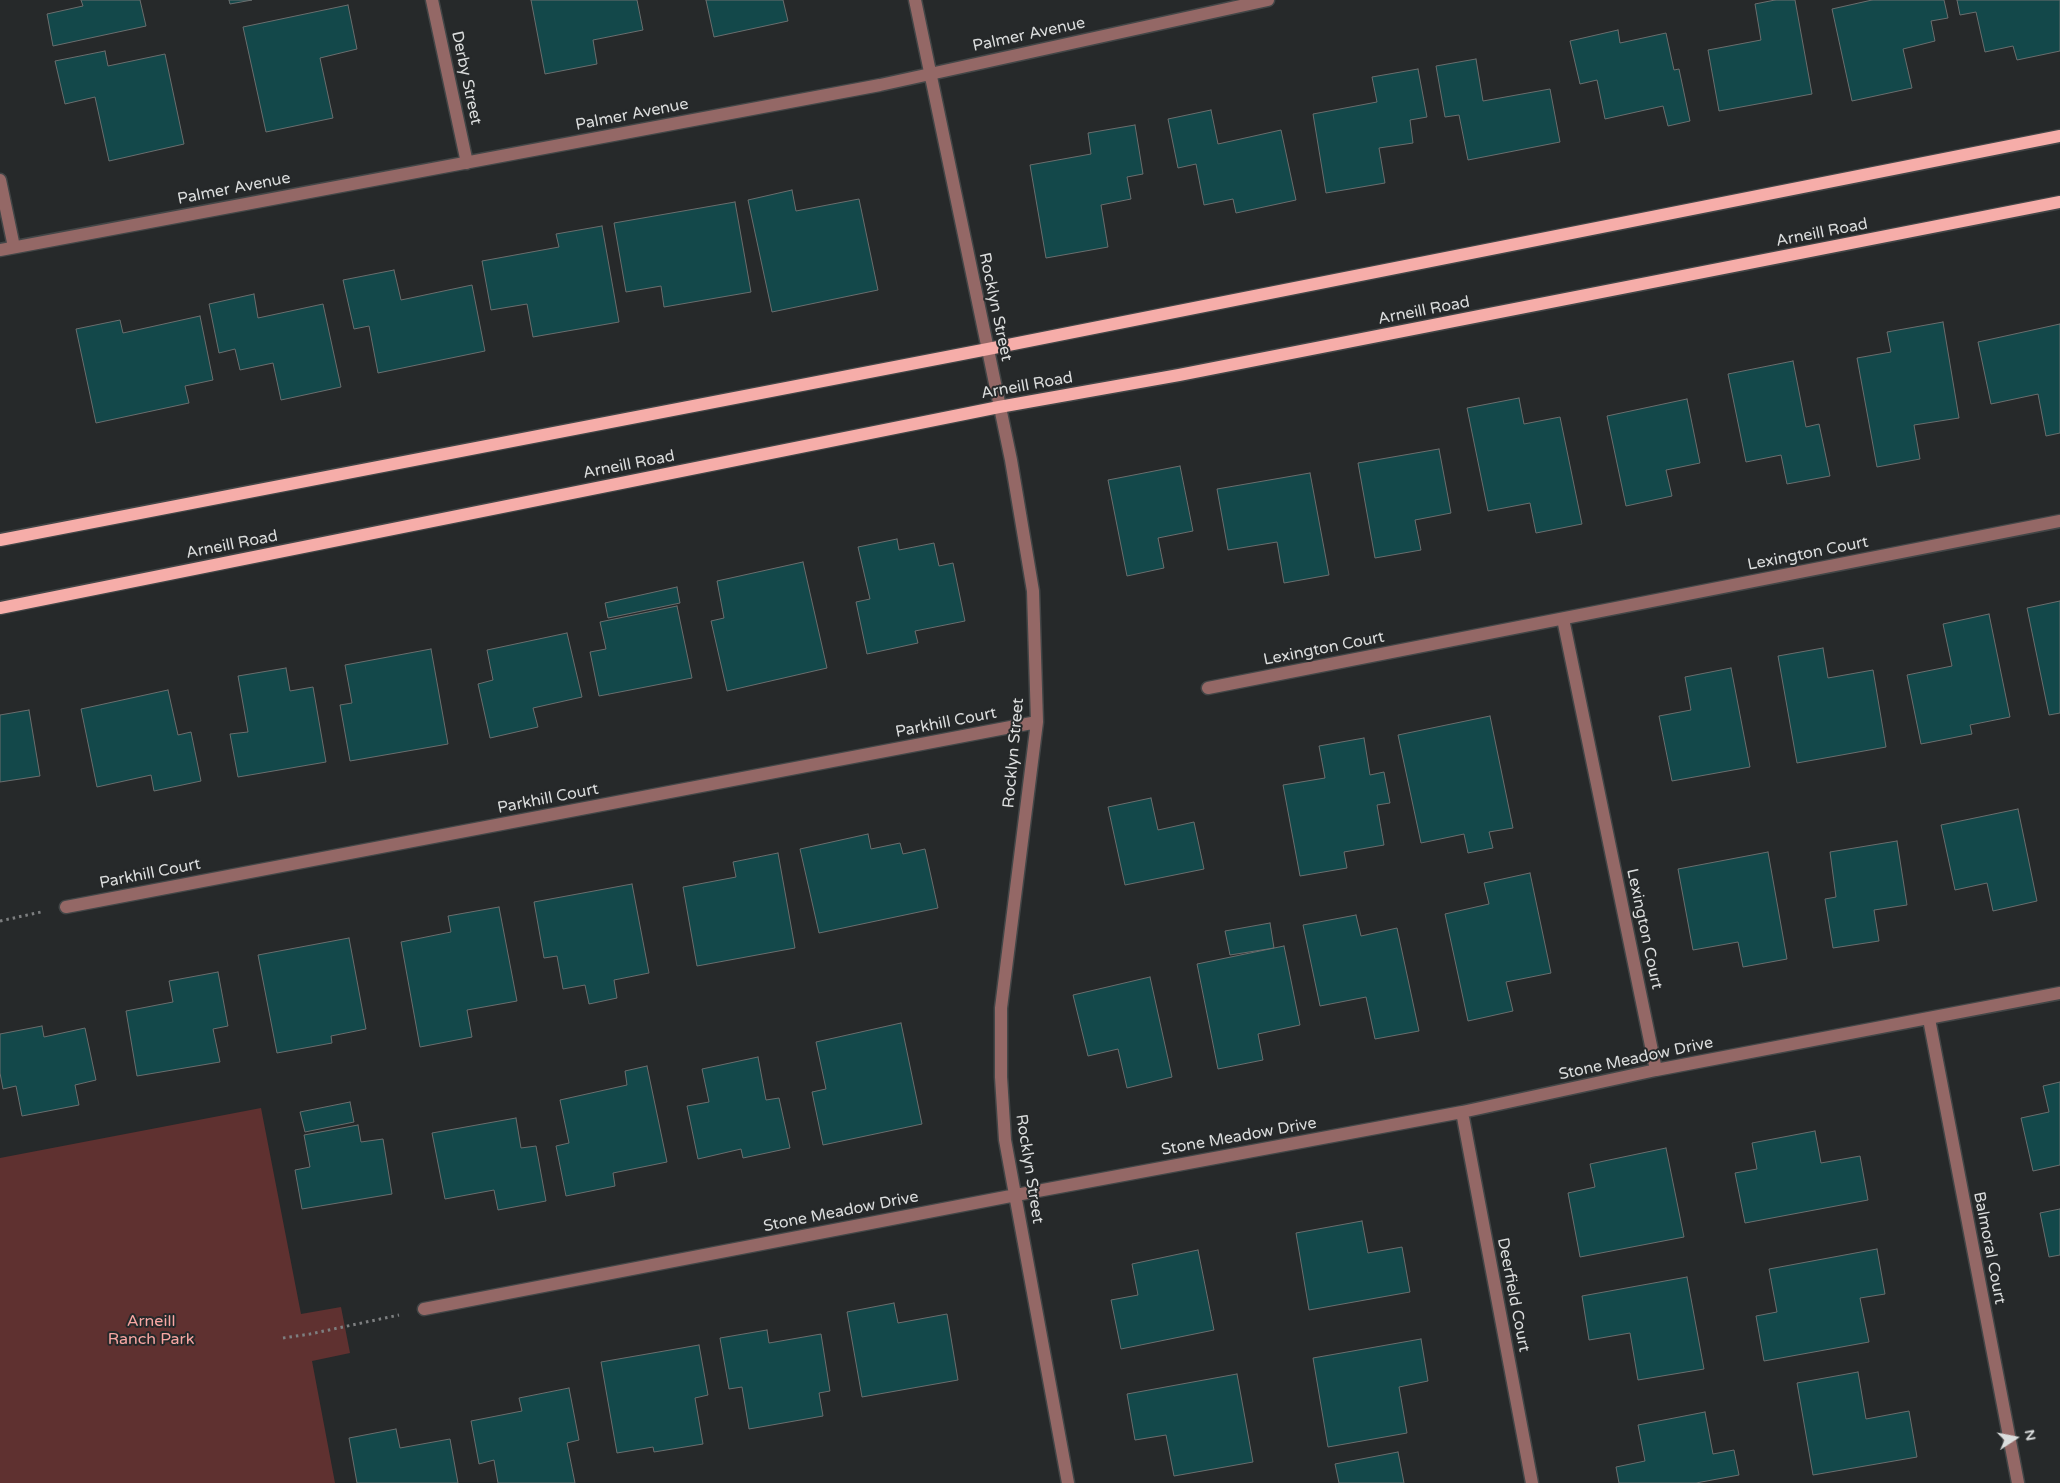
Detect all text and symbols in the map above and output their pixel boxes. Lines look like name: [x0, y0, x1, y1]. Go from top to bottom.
street label: Palmer Avenue: [971, 14, 1087, 56]
street label: Derby Street: [447, 29, 485, 127]
street label: Palmer Avenue: [574, 95, 690, 135]
street label: Palmer Avenue: [176, 169, 292, 209]
street label: Arneill Road: [1774, 215, 1870, 251]
street label: Rocklyn Street: [974, 251, 1016, 363]
street label: Arneill Road: [1376, 293, 1472, 329]
street label: Arneill Road: [979, 368, 1075, 404]
street label: Arneill Road: [581, 447, 677, 483]
street label: Arneill Road: [184, 527, 280, 563]
street label: Lexington Court: [1746, 533, 1870, 575]
street label: Lexington Court: [1262, 628, 1386, 670]
street label: Rocklyn Street: [1000, 697, 1028, 809]
street label: Parkhill Court: [894, 704, 998, 742]
street label: Parkhill Court: [496, 780, 600, 818]
street label: Parkhill Court: [98, 855, 202, 893]
street label: Lexington Court: [1622, 867, 1666, 991]
street label: Stone Meadow Drive: [1557, 1033, 1715, 1085]
street label: Rocklyn Street: [1011, 1113, 1047, 1225]
street label: Stone Meadow Drive: [1160, 1114, 1318, 1160]
street label: Stone Meadow Drive: [762, 1188, 920, 1236]
street label: Balmoral Court: [1969, 1190, 2009, 1306]
street label: Deerfield Court: [1493, 1236, 1533, 1354]
park label: Arneill Ranch Park: [108, 1312, 194, 1350]
north arrow: [1990, 1413, 2040, 1463]
text: N: [2021, 1428, 2040, 1442]

